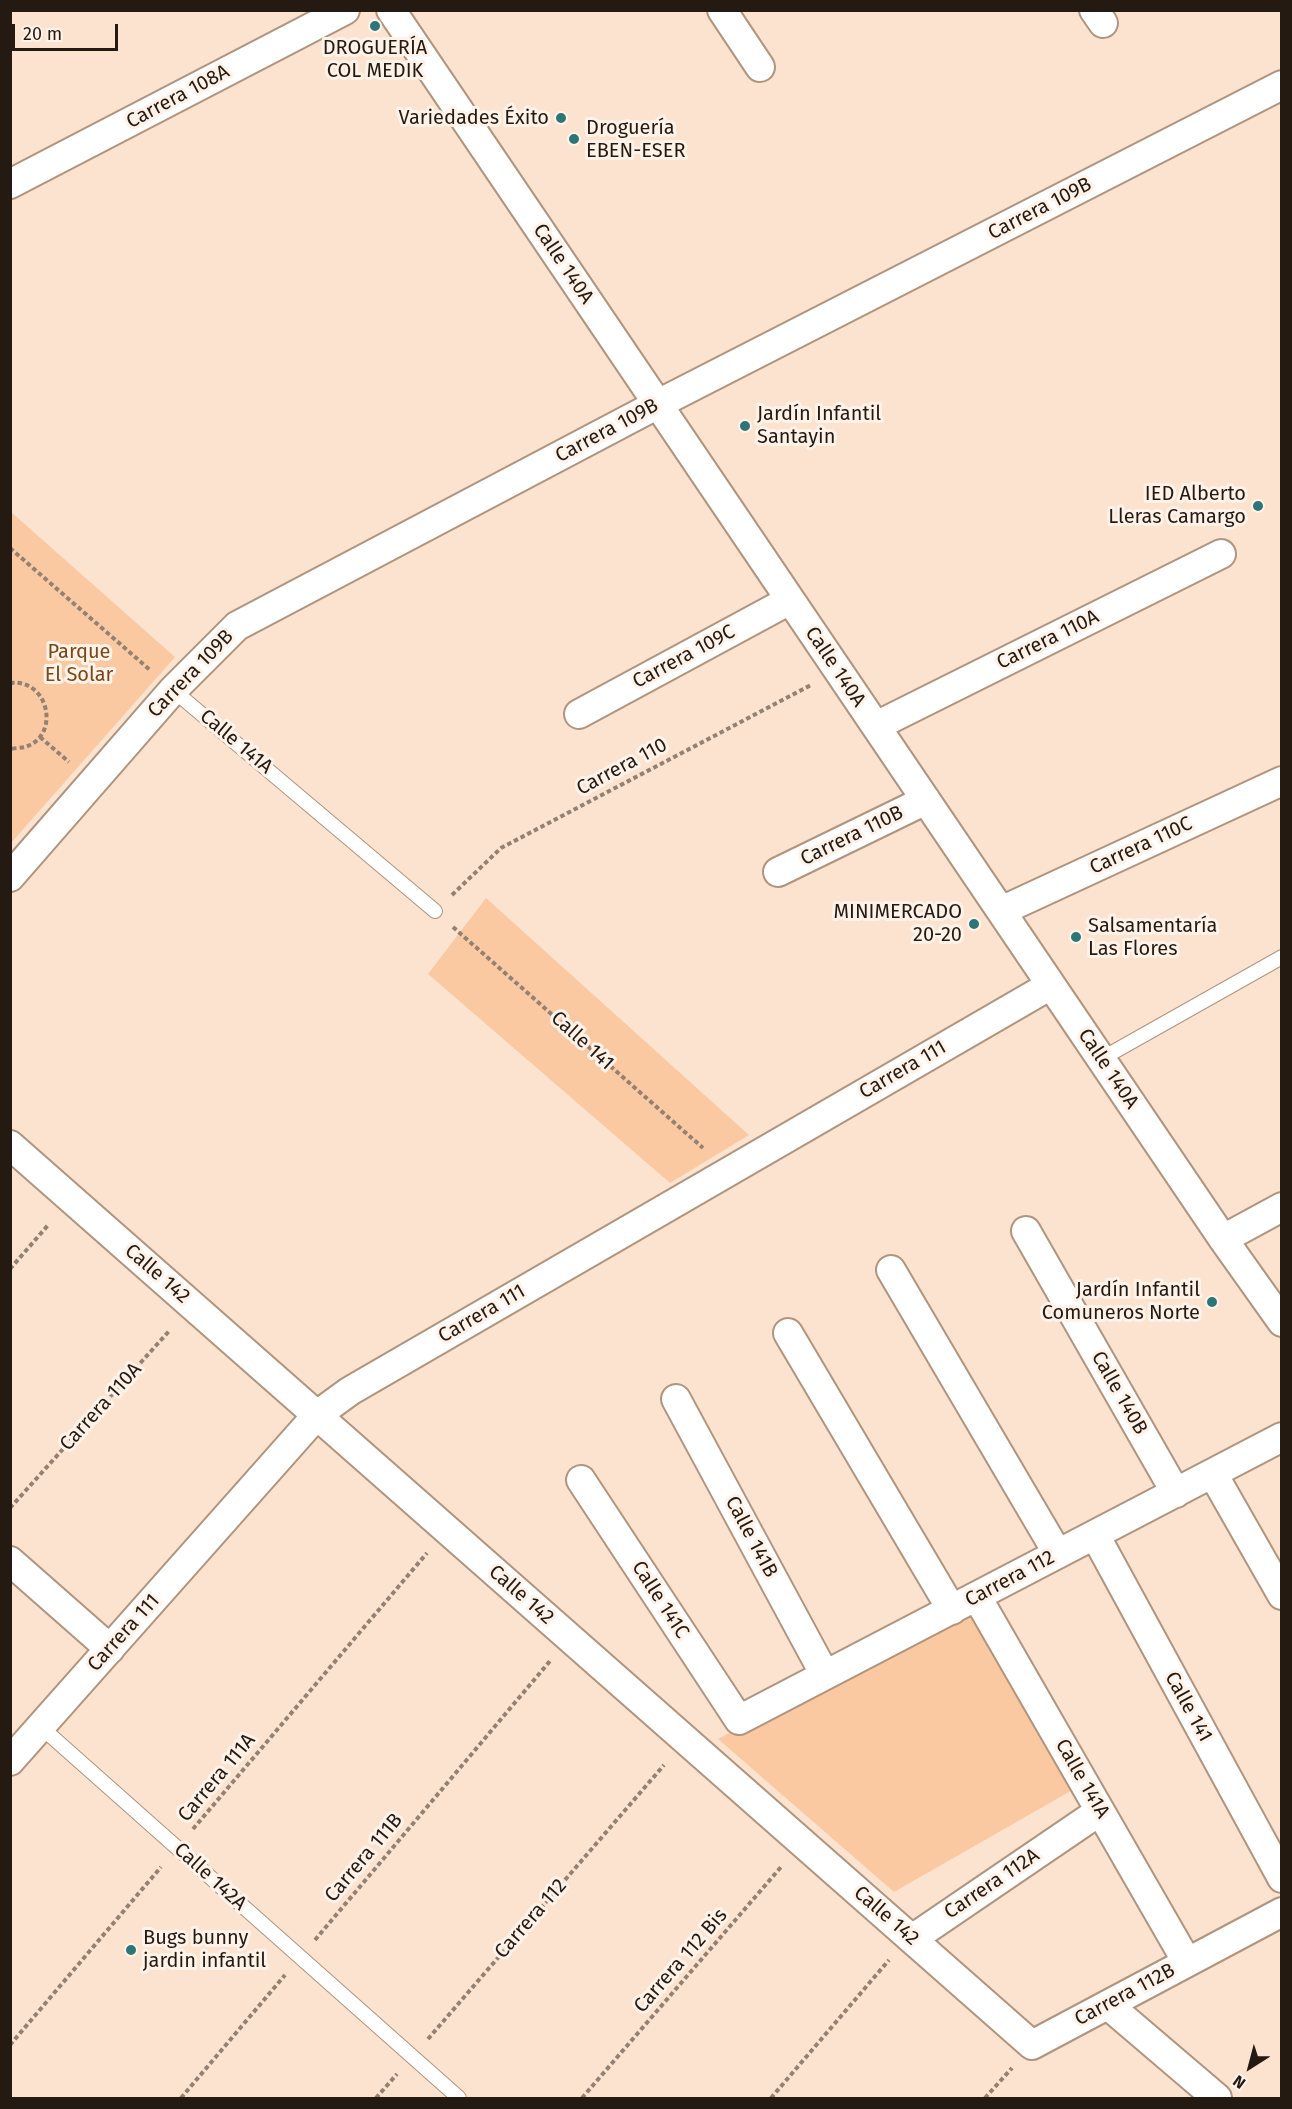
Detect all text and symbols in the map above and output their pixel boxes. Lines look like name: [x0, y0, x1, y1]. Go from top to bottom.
scale bar: [15, 12, 122, 50]
marker: DROGUERÍA COL MEDIK: [368, 19, 382, 33]
text: 20 m: [23, 23, 62, 45]
place label: DROGUERÍA COL MEDIK: [323, 36, 427, 83]
street label: Carrera 108A: [122, 60, 234, 134]
place label: Variedades Éxito: [399, 106, 549, 130]
marker: Variedades Éxito: [554, 111, 568, 125]
place label: Droguería EBEN-ESER: [586, 116, 685, 163]
marker: Droguería EBEN-ESER: [567, 132, 581, 146]
street label: Carrera 109B: [984, 173, 1096, 245]
street label: Calle 140A: [527, 219, 599, 309]
street label: Carrera 109B: [551, 394, 663, 468]
place label: Jardín Infantil Santayin: [757, 402, 881, 449]
marker: Jardín Infantil Santayin: [738, 419, 752, 433]
place label: IED Alberto Lleras Camargo: [1108, 482, 1246, 529]
marker: IED Alberto Lleras Camargo: [1251, 499, 1265, 513]
street label: Carrera 110A: [993, 605, 1103, 675]
street label: Carrera 109C: [629, 620, 739, 694]
street label: Calle 140A: [799, 622, 871, 712]
street label: Carrera 109B: [143, 625, 239, 723]
park label: Parque El Solar: [45, 640, 113, 687]
street label: Calle 141A: [195, 705, 277, 779]
street label: Carrera 110: [573, 733, 671, 801]
street label: Carrera 110B: [797, 801, 907, 871]
street label: Carrera 110C: [1086, 812, 1196, 880]
place label: MINIMERCADO 20-20: [833, 900, 962, 947]
place label: Salsamentaría Las Flores: [1088, 914, 1217, 961]
marker: MINIMERCADO 20-20: [967, 917, 981, 931]
marker: Salsamentaría Las Flores: [1069, 930, 1083, 944]
street label: Calle 141: [546, 1007, 618, 1075]
street label: Calle 140A: [1072, 1024, 1144, 1114]
street label: Carrera 111: [855, 1036, 951, 1104]
street label: Calle 142: [120, 1239, 194, 1309]
place label: Jardín Infantil Comuneros Norte: [1042, 1278, 1200, 1325]
street label: Carrera 111: [434, 1280, 530, 1348]
marker: Jardín Infantil Comuneros Norte: [1205, 1295, 1219, 1309]
street label: Calle 140B: [1086, 1347, 1152, 1439]
street label: Carrera 110A: [55, 1358, 147, 1456]
street label: Calle 141B: [720, 1492, 782, 1582]
street label: Carrera 112: [961, 1545, 1059, 1613]
street label: Calle 141C: [626, 1557, 694, 1643]
street label: Calle 142: [484, 1560, 558, 1630]
street label: Carrera 111: [83, 1589, 165, 1677]
street label: Calle 141: [1159, 1668, 1217, 1746]
street label: Carrera 111A: [173, 1729, 261, 1827]
street label: Calle 141A: [1050, 1735, 1114, 1823]
street label: Carrera 111B: [320, 1809, 408, 1907]
street label: Calle 142A: [169, 1838, 251, 1916]
street label: Carrera 112A: [940, 1844, 1044, 1924]
street label: Carrera 112: [490, 1874, 572, 1964]
street label: Calle 142: [849, 1881, 923, 1951]
street label: Carrera 112 Bis: [629, 1904, 733, 2018]
place label: Bugs bunny jardin infantil: [143, 1926, 266, 1973]
marker: Bugs bunny jardin infantil: [124, 1943, 138, 1957]
street label: Carrera 112B: [1071, 1959, 1179, 2031]
north arrow: [1220, 2037, 1280, 2097]
text: N: [1229, 2071, 1249, 2093]

